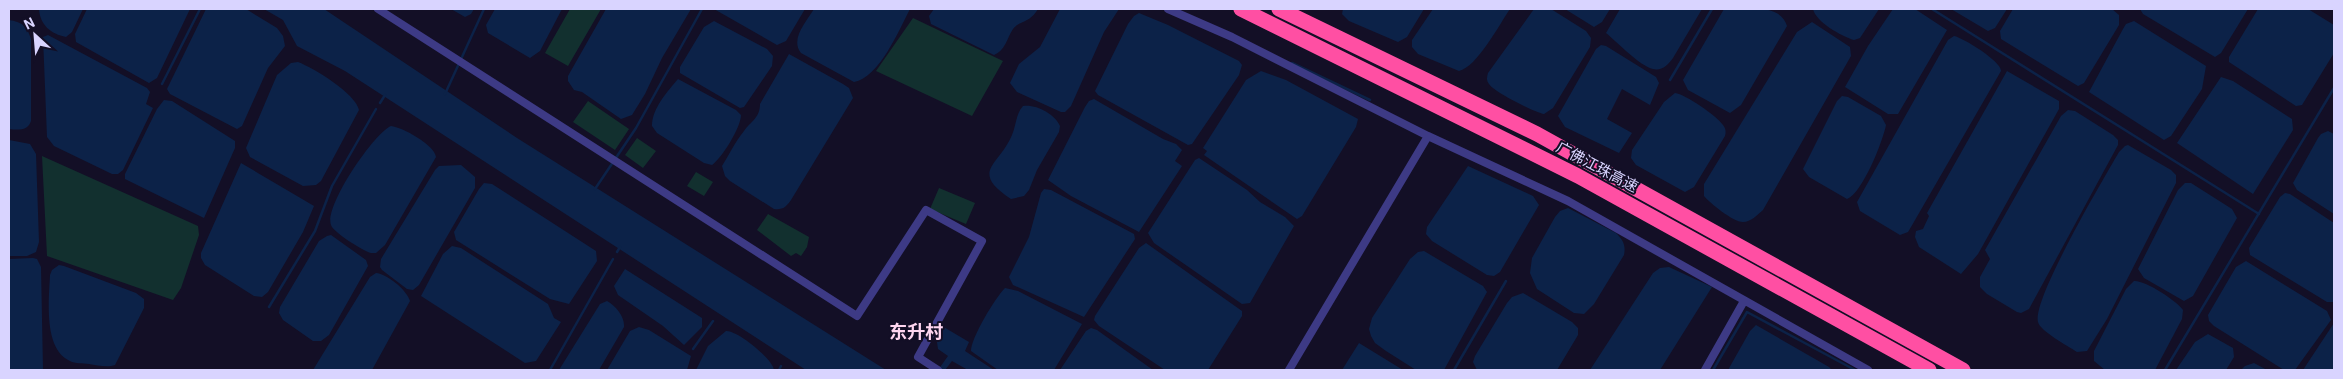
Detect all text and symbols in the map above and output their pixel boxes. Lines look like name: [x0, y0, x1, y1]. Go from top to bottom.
north arrow: [10, 10, 60, 60]
text: N: [21, 14, 37, 33]
street label: 广佛江珠高速: [1553, 138, 1641, 196]
district label: 东升村: [889, 321, 943, 342]

